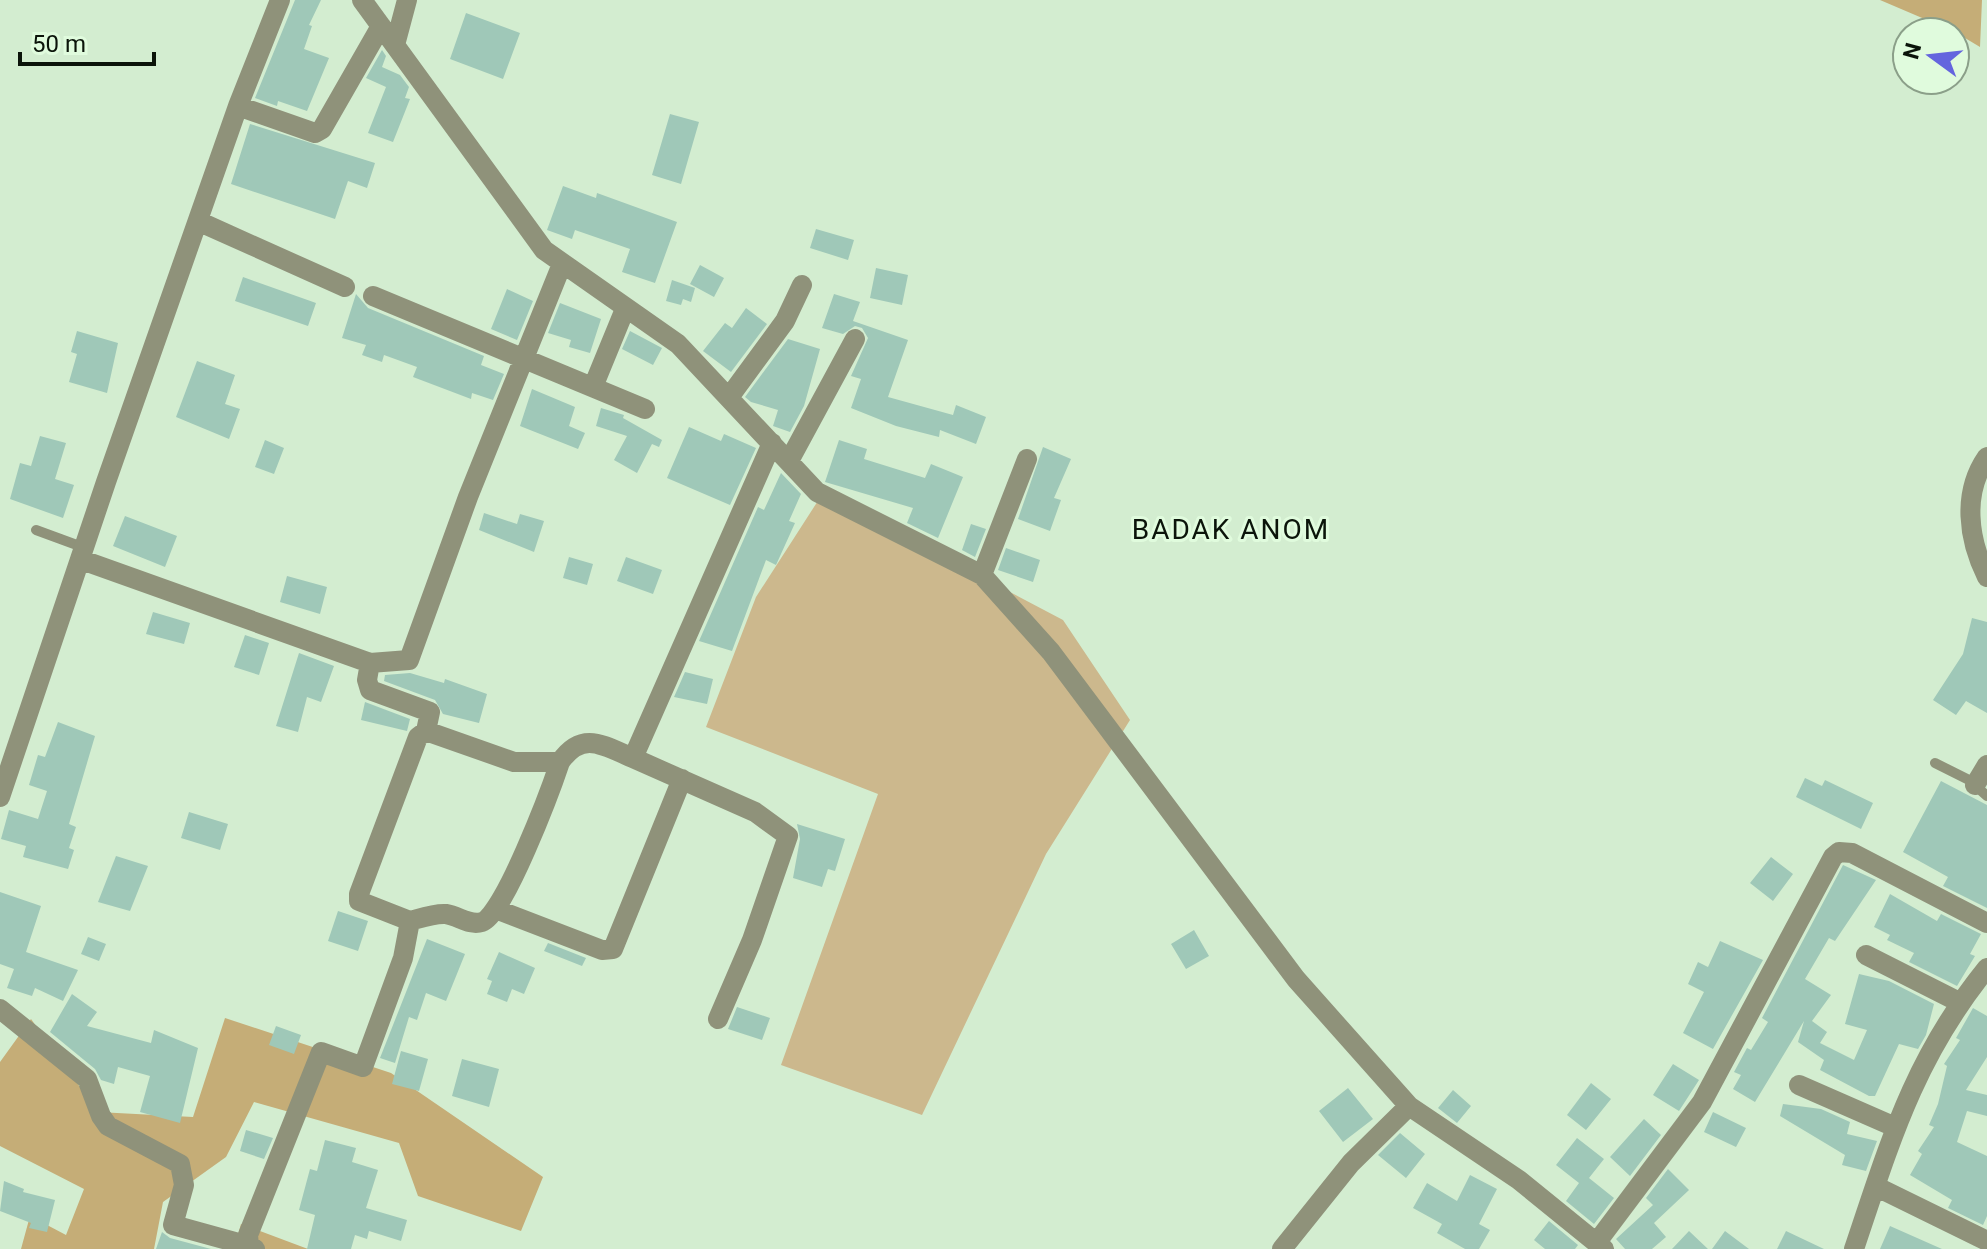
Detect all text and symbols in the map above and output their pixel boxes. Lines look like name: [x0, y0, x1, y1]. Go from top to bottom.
scale bar: [20, 16, 154, 66]
north arrow: [1891, 16, 1971, 96]
text: 50 m: [32, 30, 86, 58]
text: N: [1898, 40, 1926, 62]
district label: BADAK ANOM: [1132, 513, 1330, 546]

